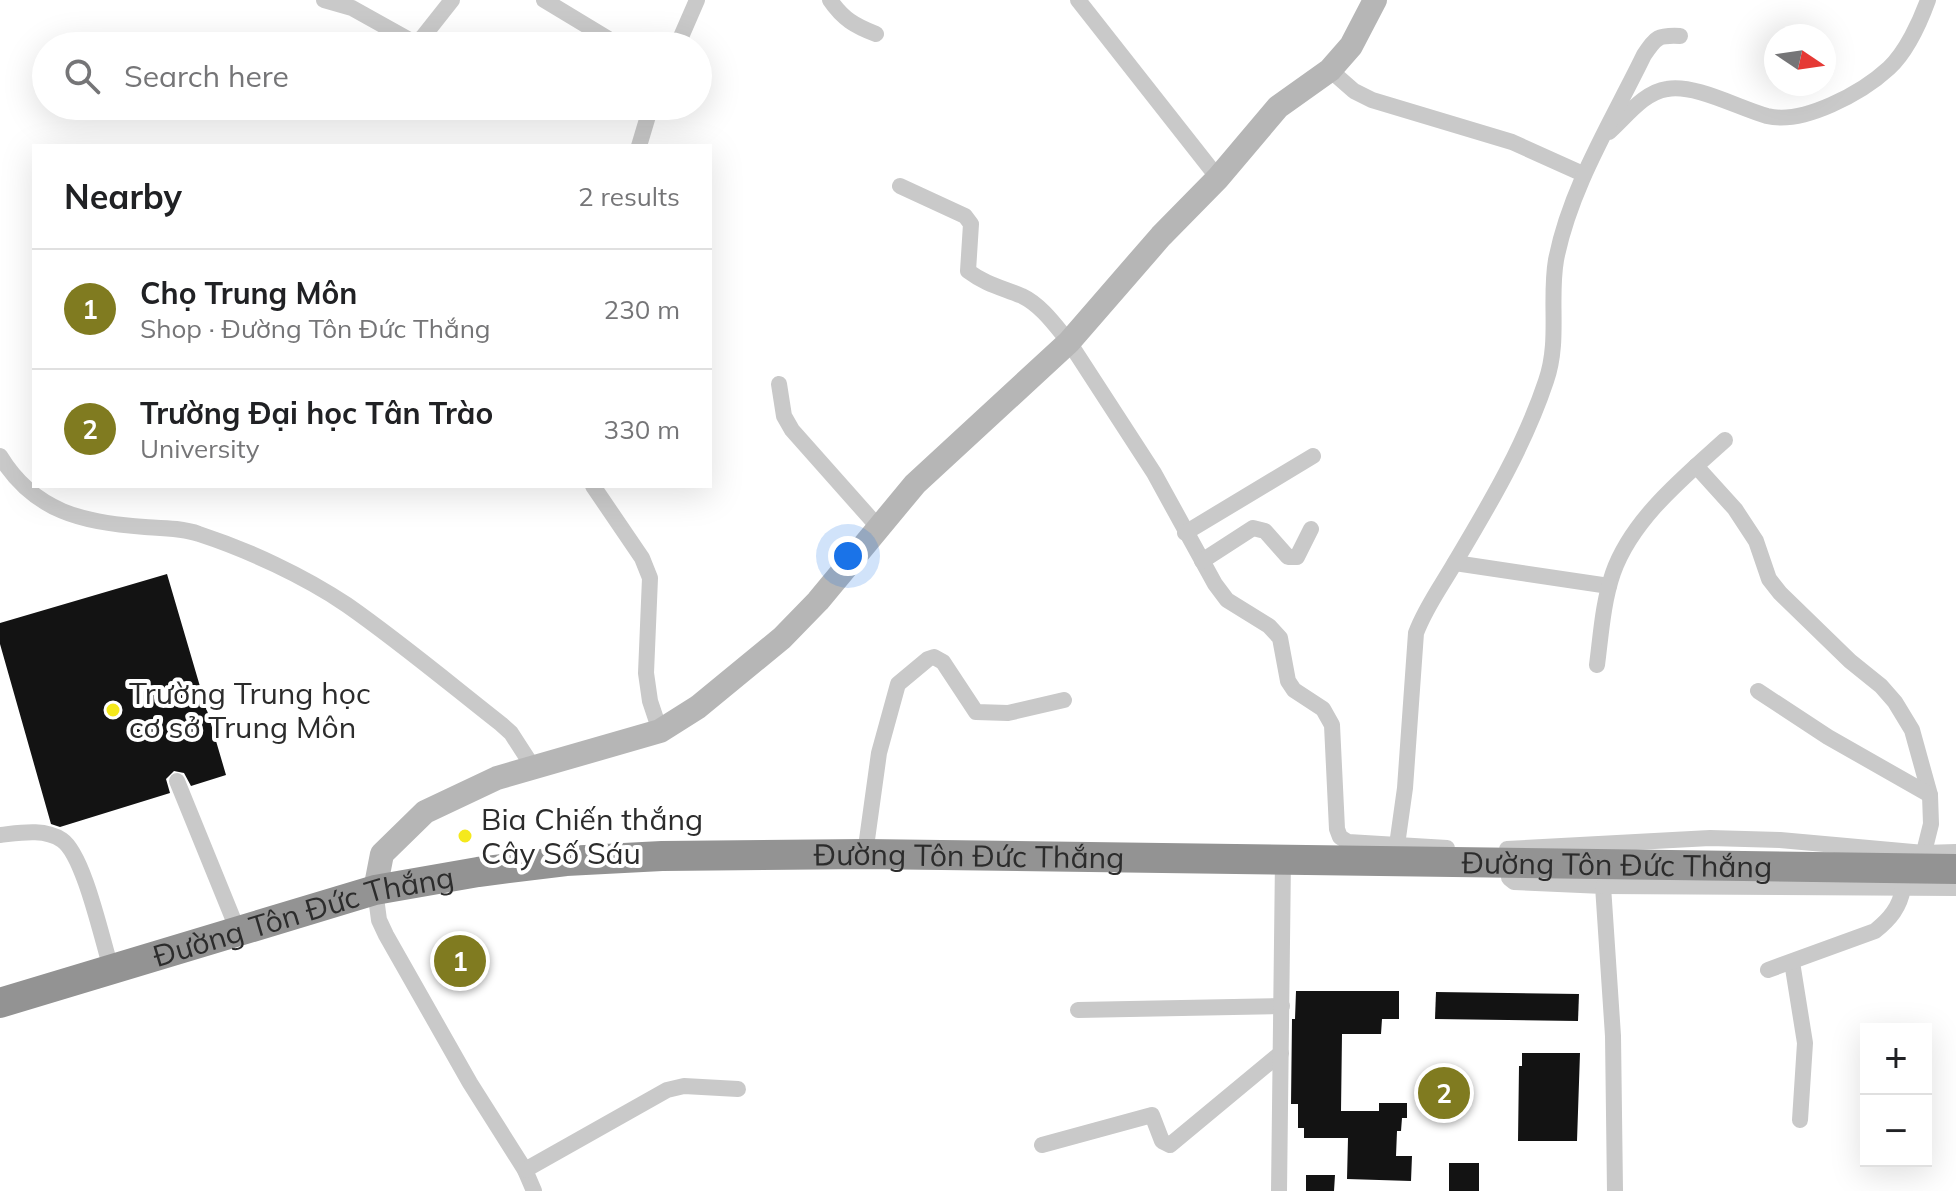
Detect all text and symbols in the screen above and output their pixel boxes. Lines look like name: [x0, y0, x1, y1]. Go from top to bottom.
north arrow: [1764, 24, 1836, 96]
search box: [32, 32, 712, 120]
icon: search: [60, 54, 104, 98]
text: Search here: [124, 57, 289, 95]
text: Nearby: [64, 175, 182, 218]
text: 2 results: [578, 180, 680, 213]
text: Chọ Trung Môn: [140, 274, 357, 312]
text: 1: [82, 293, 98, 326]
text: 230 m: [604, 293, 680, 326]
text: Shop · Đường Tôn Đức Thắng: [140, 312, 491, 345]
text: Trường Đại học Tân Trào: [140, 394, 493, 432]
text: 2: [82, 413, 98, 446]
text: 330 m: [604, 413, 680, 446]
text: University: [140, 432, 260, 465]
your location: [828, 536, 868, 576]
place label: Trường Trung học cơ sở Trung Môn: [129, 674, 371, 746]
marker: Trường Trung học cơ sở Trung Môn: [104, 701, 122, 719]
place label: Bia Chiến thắng Cây Số Sáu: [481, 800, 703, 872]
marker: Bia Chiến thắng Cây Số Sáu: [456, 827, 474, 845]
street label: Đường Tôn Đức Thắng: [813, 835, 1125, 877]
street label: Đường Tôn Đức Thắng: [1461, 843, 1772, 885]
street label: Đường Tôn Đức Thắng: [148, 858, 457, 975]
pin: 1: [434, 931, 486, 991]
map controls: [1860, 1023, 1932, 1167]
button: +: [1860, 1023, 1932, 1095]
pin: 2: [1418, 1063, 1470, 1123]
button: −: [1860, 1095, 1932, 1167]

